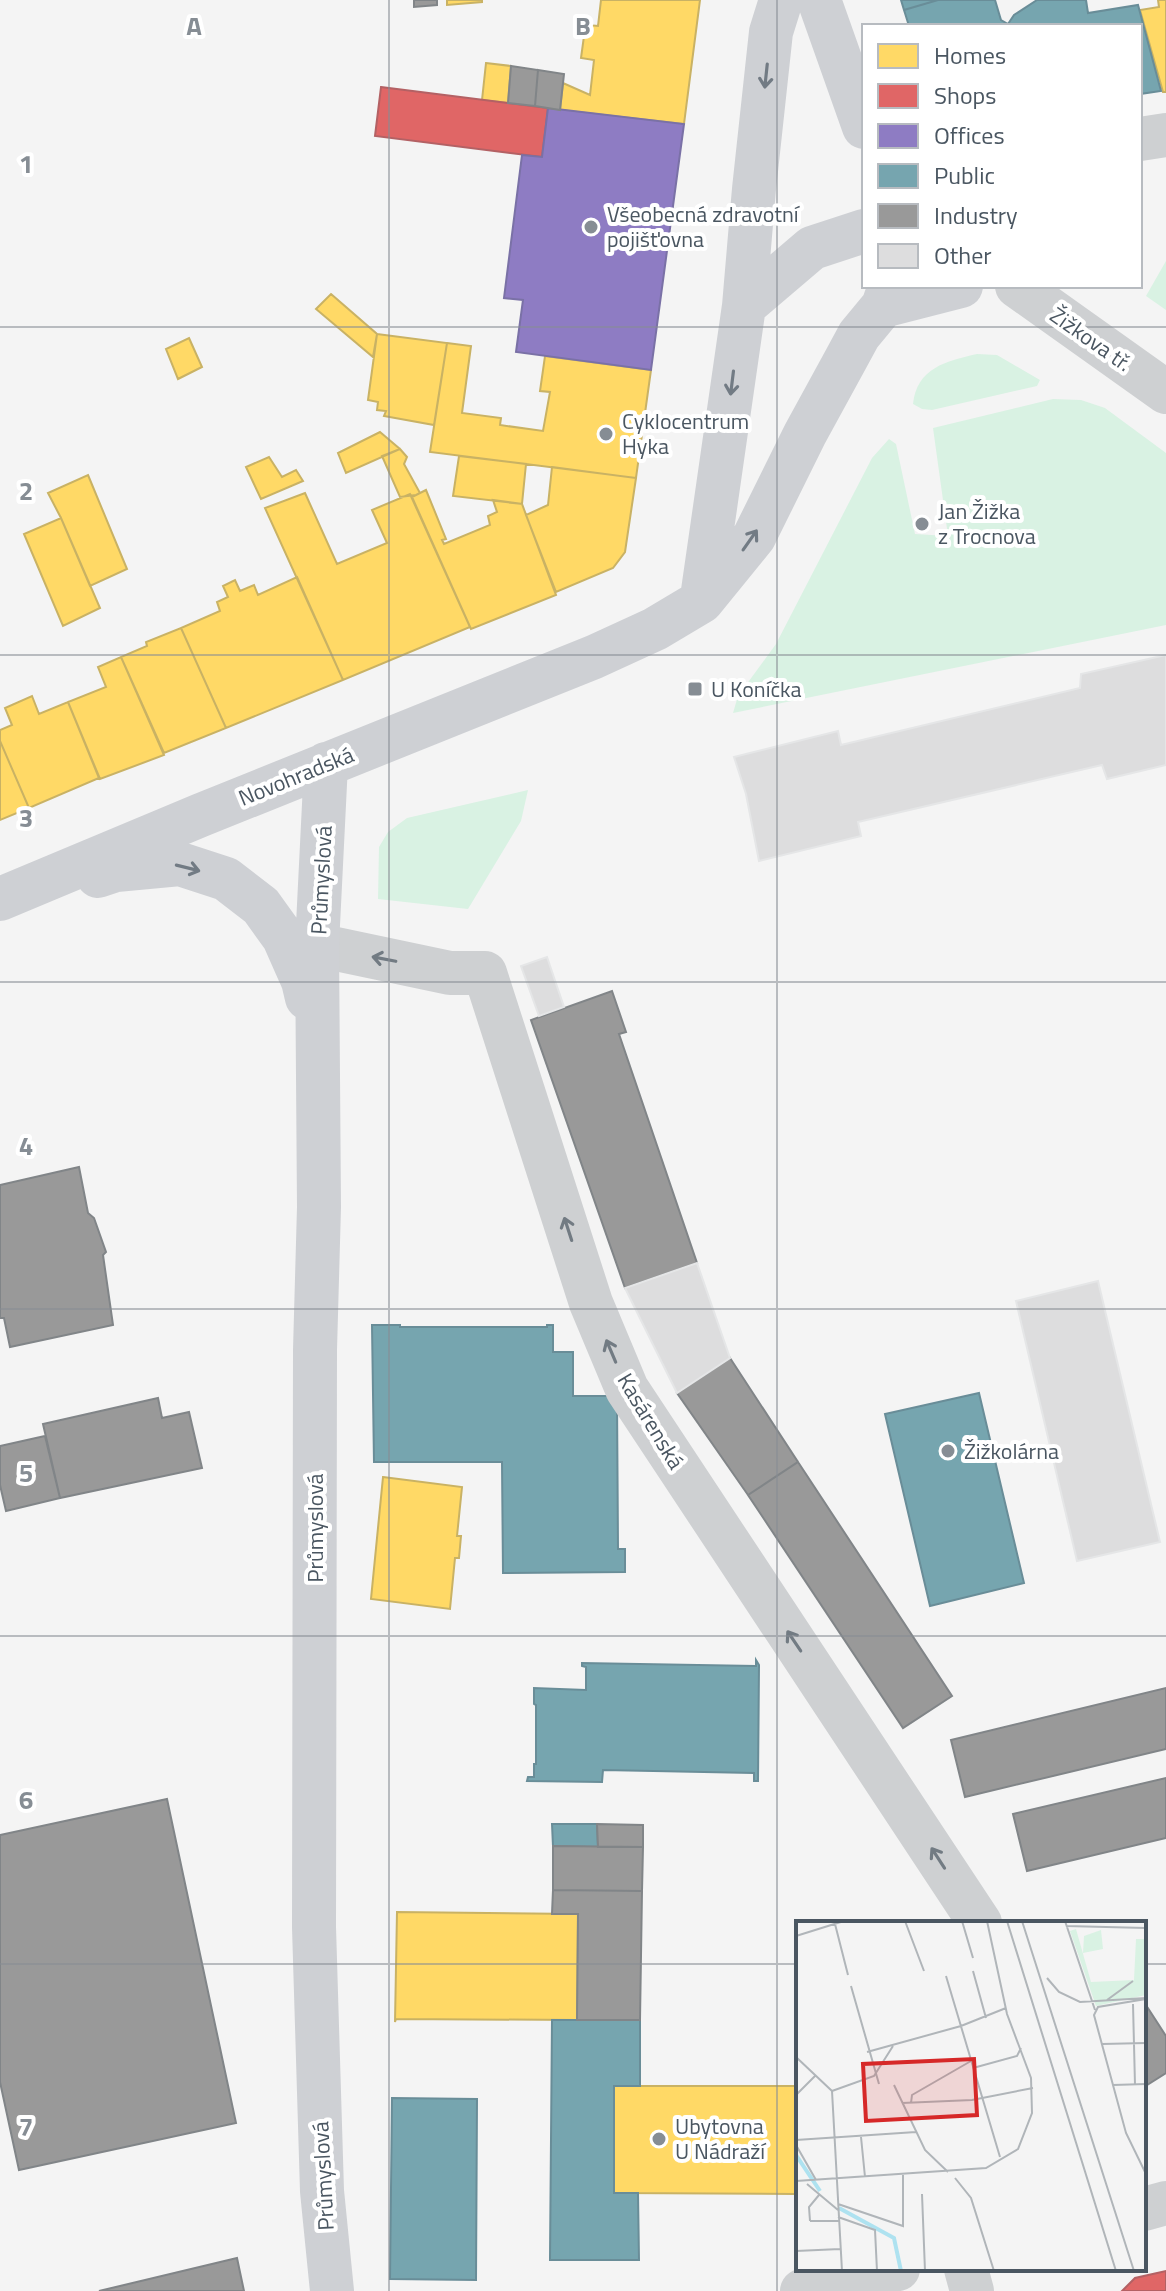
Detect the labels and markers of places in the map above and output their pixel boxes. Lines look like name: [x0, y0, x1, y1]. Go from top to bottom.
place label: Všeobecná zdravotní pojišťovna: [607, 197, 801, 256]
marker: Všeobecná zdravotní pojišťovna: [582, 218, 600, 236]
place label: Cyklocentrum Hyka: [622, 404, 749, 463]
marker: Cyklocentrum Hyka: [597, 425, 615, 443]
place label: Jan Žižka z Trocnova: [938, 494, 1036, 553]
marker: Jan Žižka z Trocnova: [913, 515, 931, 533]
place label: U Koníčka: [711, 672, 802, 706]
marker: U Koníčka: [686, 680, 704, 698]
place label: Žižkolárna: [964, 1434, 1059, 1468]
marker: Žižkolárna: [939, 1442, 957, 1460]
place label: Ubytovna U Nádraží: [675, 2109, 767, 2168]
marker: Ubytovna U Nádraží: [650, 2130, 668, 2148]

